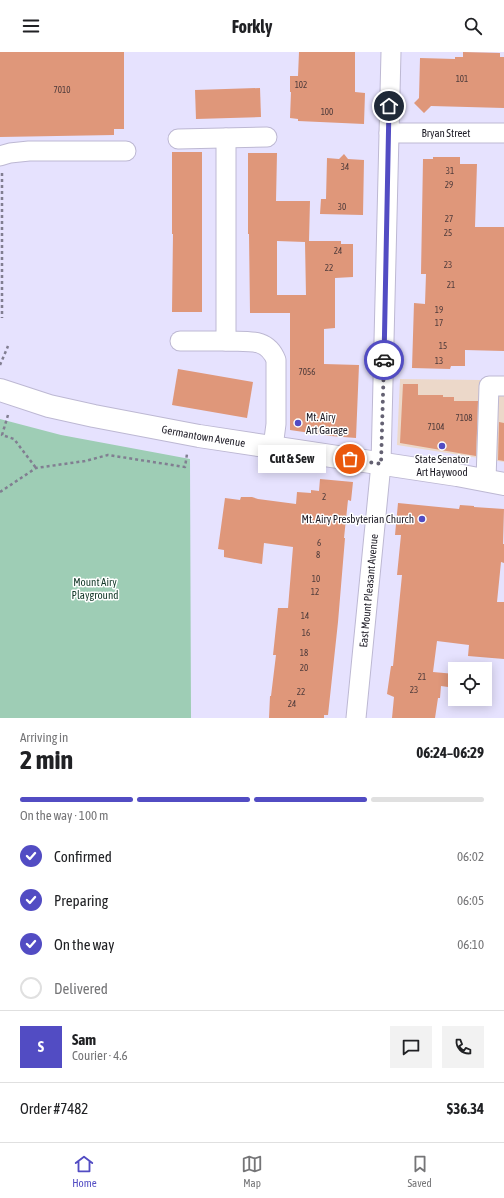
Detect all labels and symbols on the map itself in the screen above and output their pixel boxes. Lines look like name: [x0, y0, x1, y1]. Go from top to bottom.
house number: 101: [456, 74, 468, 84]
house number: 102: [295, 80, 307, 90]
house number: 7010: [54, 85, 70, 95]
pin: [372, 89, 406, 123]
house number: 100: [321, 107, 333, 117]
street label: Bryan Street: [421, 127, 471, 139]
house number: 34: [341, 162, 349, 172]
house number: 31: [446, 166, 454, 176]
house number: 29: [445, 180, 453, 190]
house number: 30: [338, 202, 346, 212]
house number: 27: [445, 214, 453, 224]
house number: 25: [444, 228, 452, 238]
house number: 24: [334, 246, 342, 256]
house number: 23: [444, 260, 452, 270]
house number: 22: [325, 263, 333, 273]
house number: 21: [447, 280, 455, 290]
house number: 19: [435, 305, 443, 315]
house number: 17: [435, 318, 443, 328]
courier: [364, 340, 404, 380]
house number: 15: [439, 341, 447, 351]
house number: 13: [435, 356, 443, 366]
house number: 7056: [299, 367, 315, 377]
place label: Mt. Airy Art Garage: [306, 411, 348, 436]
house number: 7108: [456, 413, 472, 423]
marker: Mt. Airy Art Garage: [293, 418, 303, 428]
house number: 7104: [428, 422, 444, 432]
street label: Germantown Avenue: [161, 423, 246, 449]
marker: State Senator Art Haywood: [437, 441, 447, 451]
pin: [333, 442, 367, 476]
callout: Cut & Sew: [258, 445, 326, 473]
place label: State Senator Art Haywood: [415, 453, 470, 478]
house number: 2: [322, 492, 326, 502]
place label: Mt. Airy Presbyterian Church: [302, 513, 414, 525]
marker: Mt. Airy Presbyterian Church: [417, 514, 427, 524]
street label: East Mount Pleasant Avenue: [357, 533, 380, 648]
house number: 6: [317, 538, 321, 548]
house number: 8: [316, 550, 320, 560]
house number: 10: [312, 574, 320, 584]
park label: Mount Airy Playground: [72, 576, 118, 601]
house number: 12: [311, 587, 319, 597]
house number: 14: [301, 611, 309, 621]
house number: 16: [302, 628, 310, 638]
house number: 18: [300, 648, 308, 658]
house number: 20: [300, 663, 308, 673]
house number: 21: [418, 672, 426, 682]
house number: 23: [410, 685, 418, 695]
house number: 22: [297, 687, 305, 697]
house number: 24: [288, 699, 296, 709]

